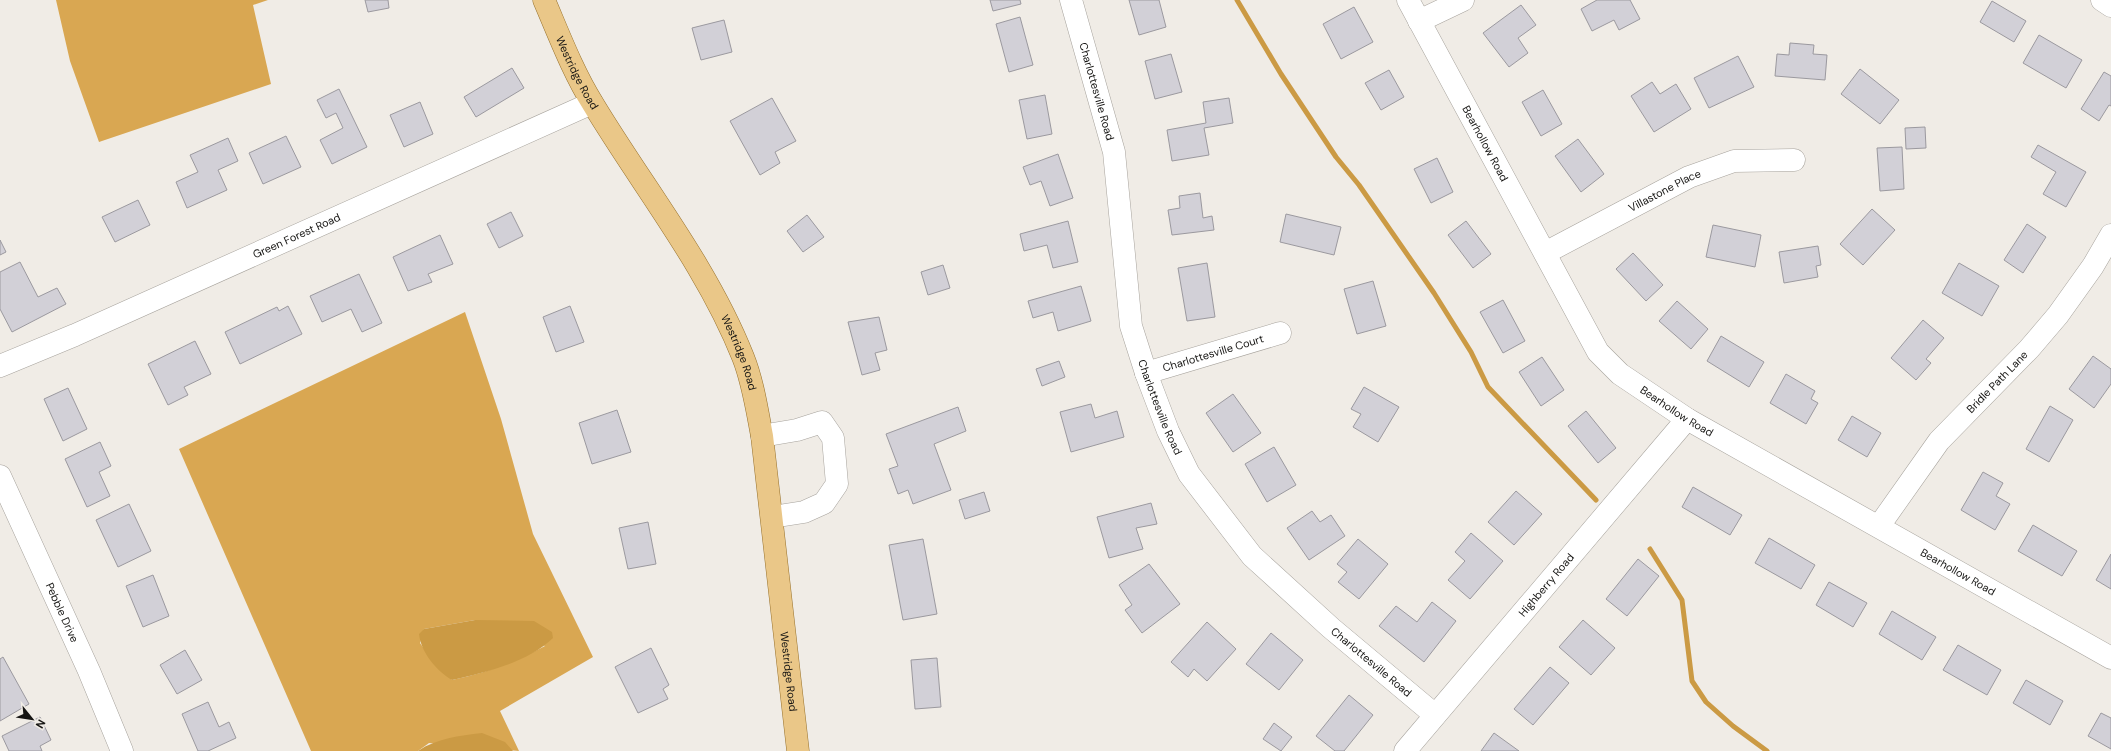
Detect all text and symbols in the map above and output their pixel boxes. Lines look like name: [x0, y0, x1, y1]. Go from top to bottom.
street label: Westridge Road: [553, 34, 602, 112]
street label: Charlottesville Road: [1076, 41, 1117, 142]
street label: Bearhollow Road: [1459, 103, 1512, 184]
street label: Villastone Place: [1626, 166, 1703, 215]
street label: Green Forest Road: [251, 210, 343, 261]
street label: Westridge Road: [718, 312, 760, 392]
street label: Charlottesville Court: [1161, 331, 1265, 375]
street label: Bridle Path Lane: [1963, 348, 2031, 416]
street label: Charlottesville Road: [1135, 358, 1185, 457]
street label: Bearhollow Road: [1638, 383, 1716, 439]
street label: Bearhollow Road: [1918, 545, 1998, 599]
street label: Highberry Road: [1515, 550, 1577, 619]
street label: Pebble Drive: [43, 581, 82, 644]
street label: Charlottesville Road: [1328, 624, 1415, 700]
street label: Westridge Road: [777, 631, 800, 712]
north arrow: [12, 699, 52, 739]
text: N: [33, 717, 49, 731]

